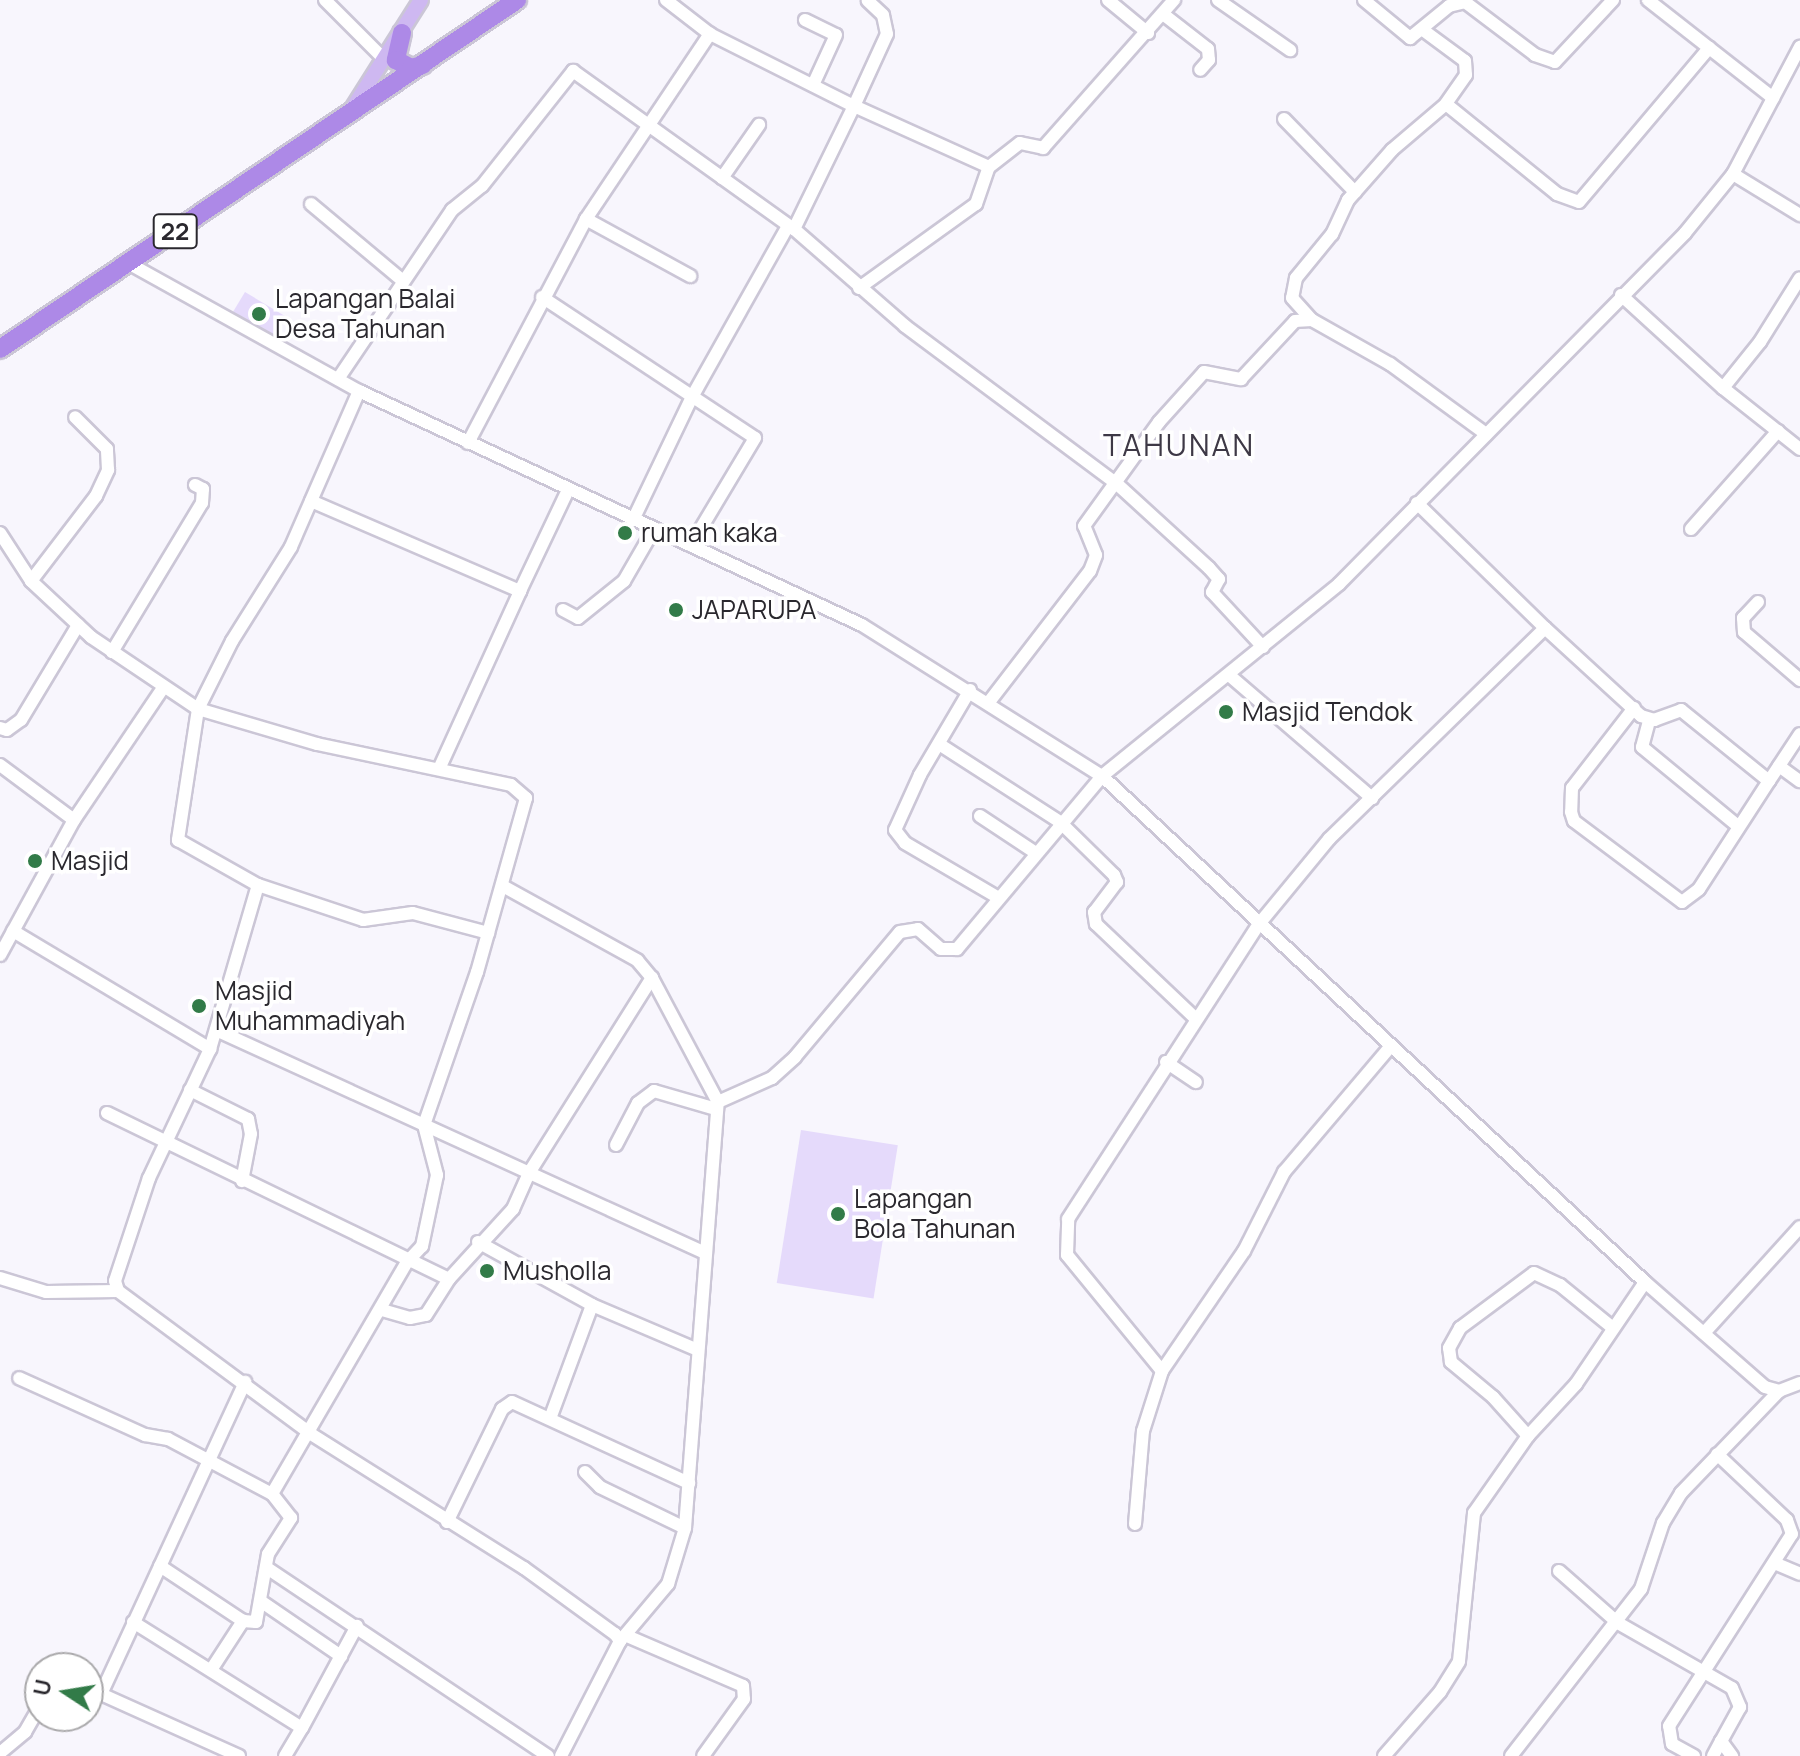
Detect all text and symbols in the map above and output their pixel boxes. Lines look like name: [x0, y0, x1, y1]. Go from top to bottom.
road number: 22: [151, 211, 199, 251]
place label: Lapangan Balai Desa Tahunan: [275, 283, 455, 344]
marker: Lapangan Balai Desa Tahunan: [250, 305, 268, 323]
district label: TAHUNAN: [1103, 427, 1255, 463]
place label: rumah kaka: [641, 517, 778, 549]
marker: rumah kaka: [616, 524, 634, 542]
place label: JAPARUPA: [692, 594, 816, 626]
marker: JAPARUPA: [667, 601, 685, 619]
place label: Masjid Tendok: [1242, 696, 1412, 728]
marker: Masjid Tendok: [1217, 703, 1235, 721]
place label: Masjid: [51, 845, 129, 877]
marker: Masjid: [26, 852, 44, 870]
place label: Masjid Muhammadiyah: [215, 975, 405, 1036]
marker: Masjid Muhammadiyah: [190, 997, 208, 1015]
place label: Lapangan Bola Tahunan: [854, 1183, 1015, 1244]
marker: Lapangan Bola Tahunan: [829, 1205, 847, 1223]
place label: Musholla: [503, 1255, 611, 1287]
marker: Musholla: [478, 1262, 496, 1280]
north arrow: [24, 1652, 104, 1732]
text: U: [26, 1677, 59, 1698]

